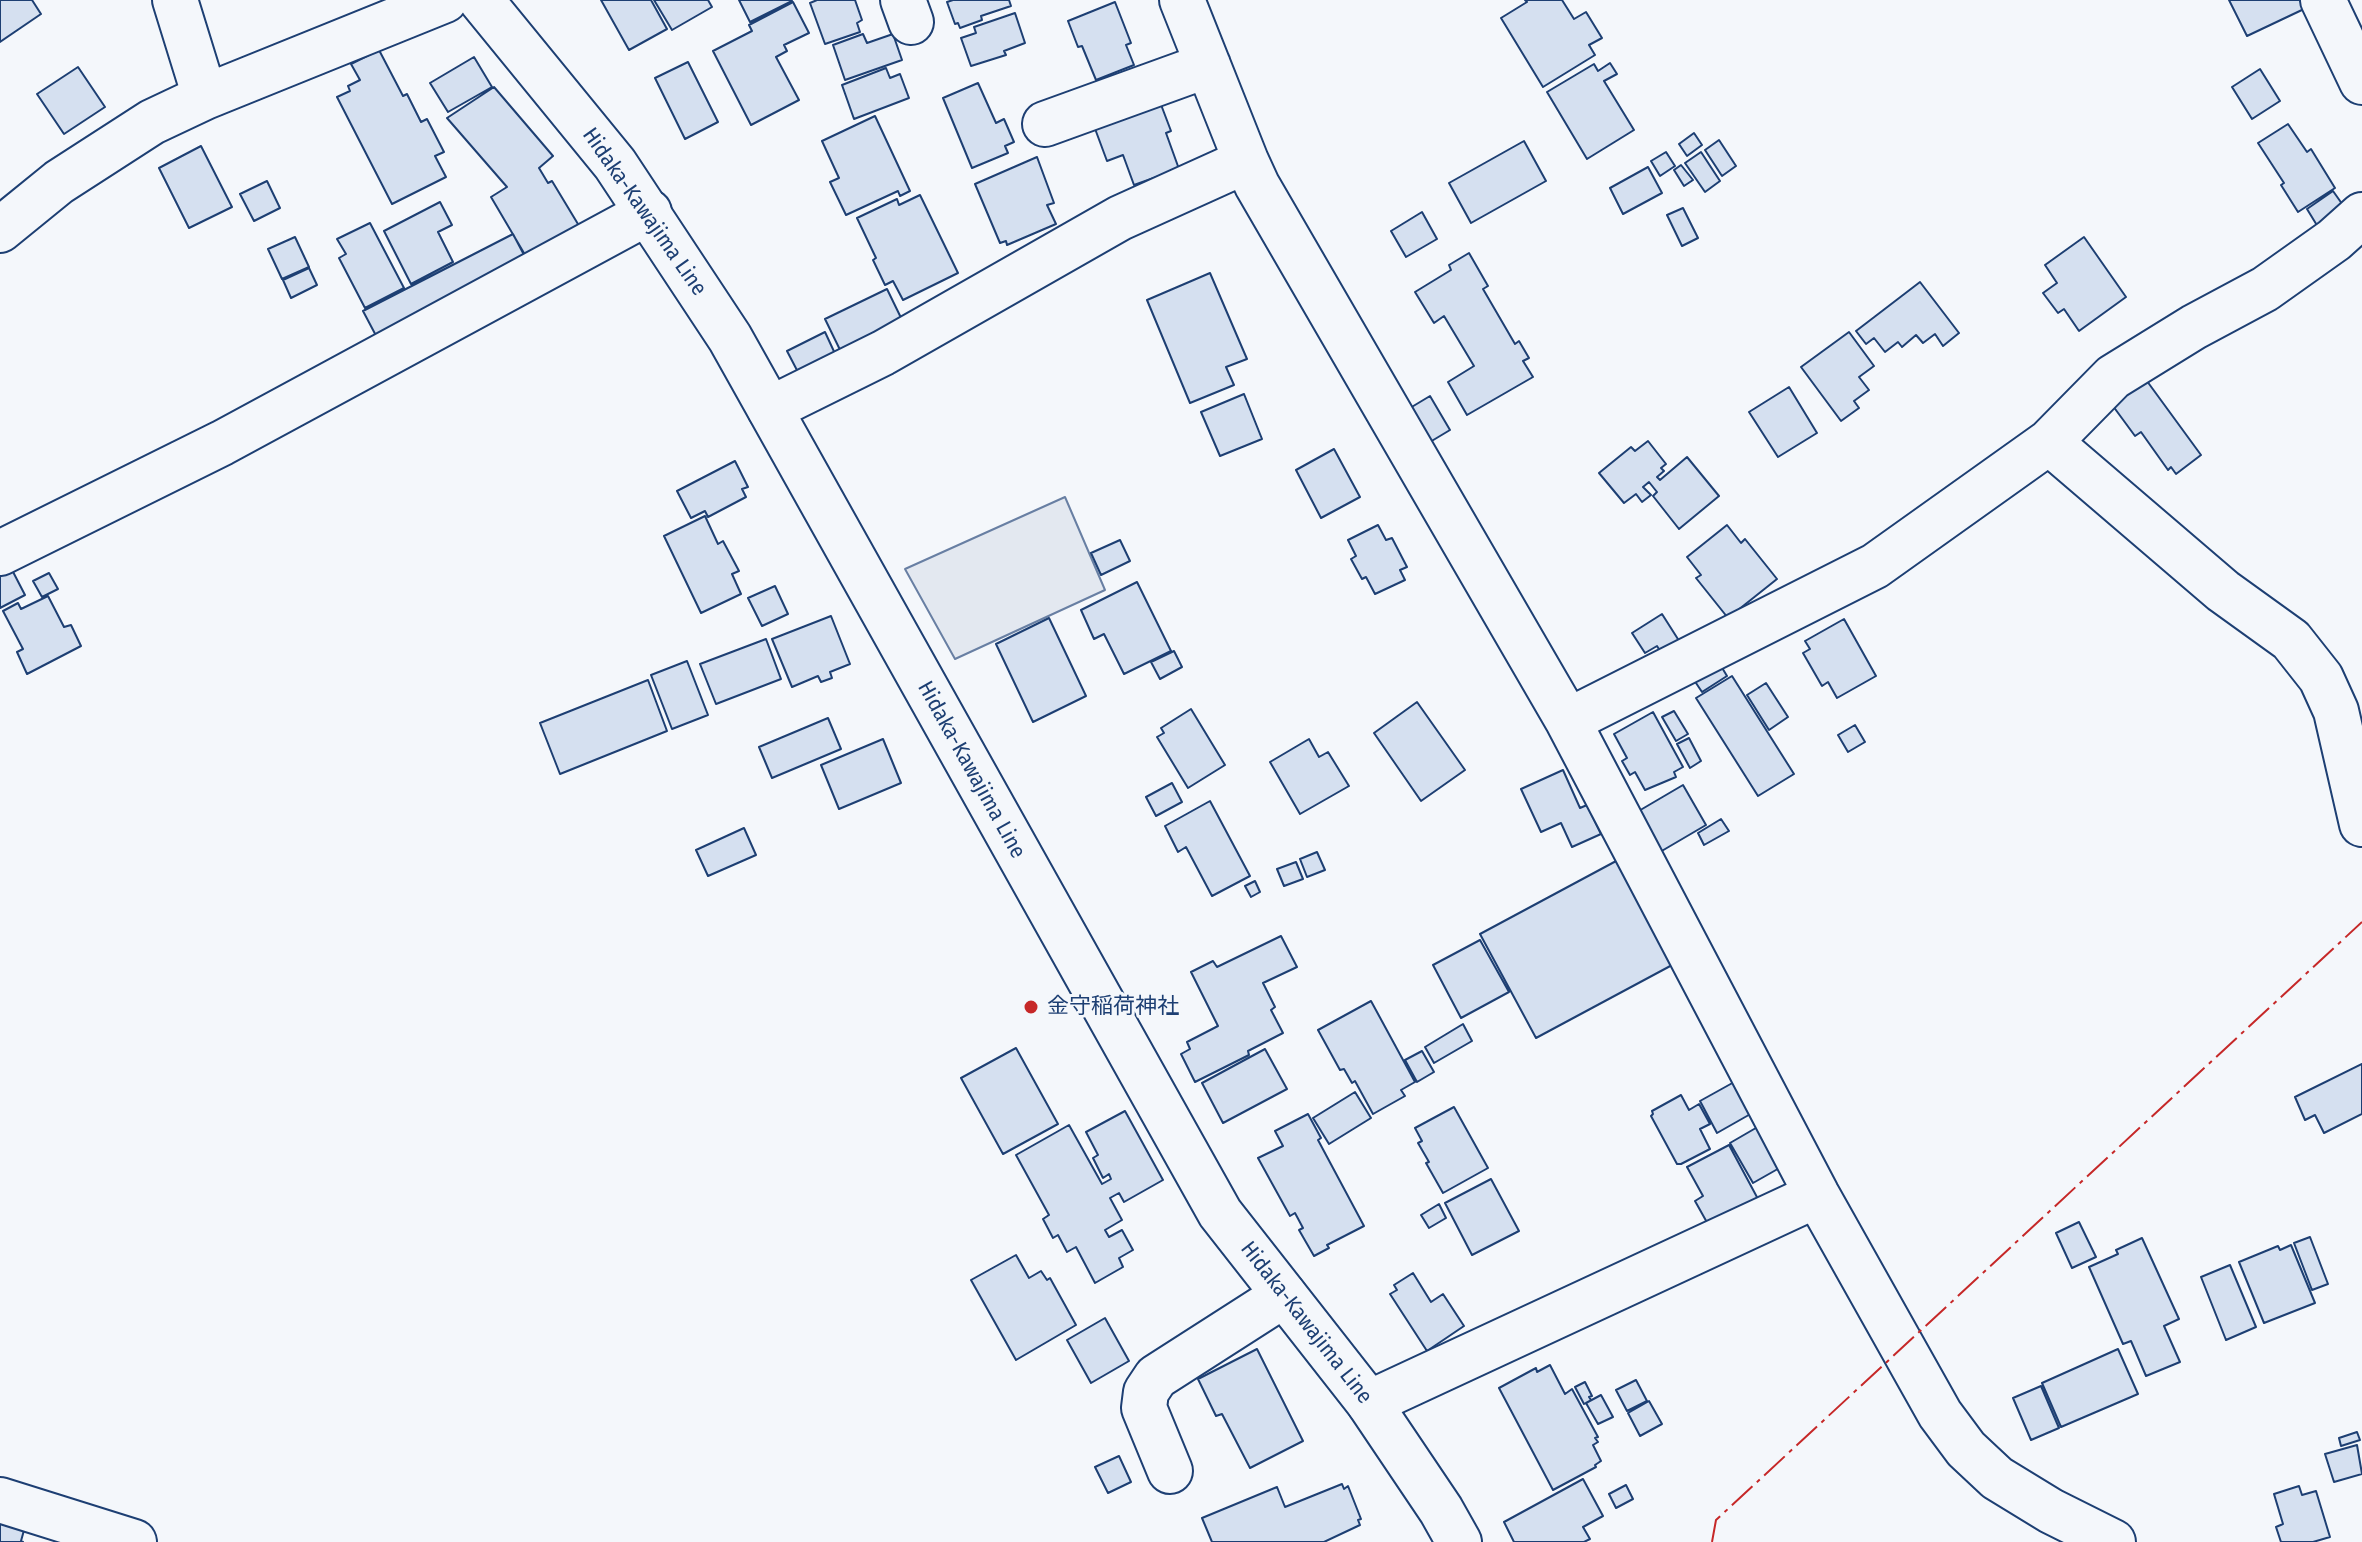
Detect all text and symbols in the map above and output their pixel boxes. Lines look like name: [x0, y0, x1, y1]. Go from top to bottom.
street label: Hidaka-Kawajima Line: [576, 123, 712, 301]
street label: Hidaka-Kawajima Line: [911, 677, 1031, 863]
place label: 金守稲荷神社: [1047, 994, 1179, 1020]
marker: 金守稲荷神社: [1022, 998, 1040, 1016]
street label: Hidaka-Kawajima Line: [1234, 1237, 1378, 1409]

